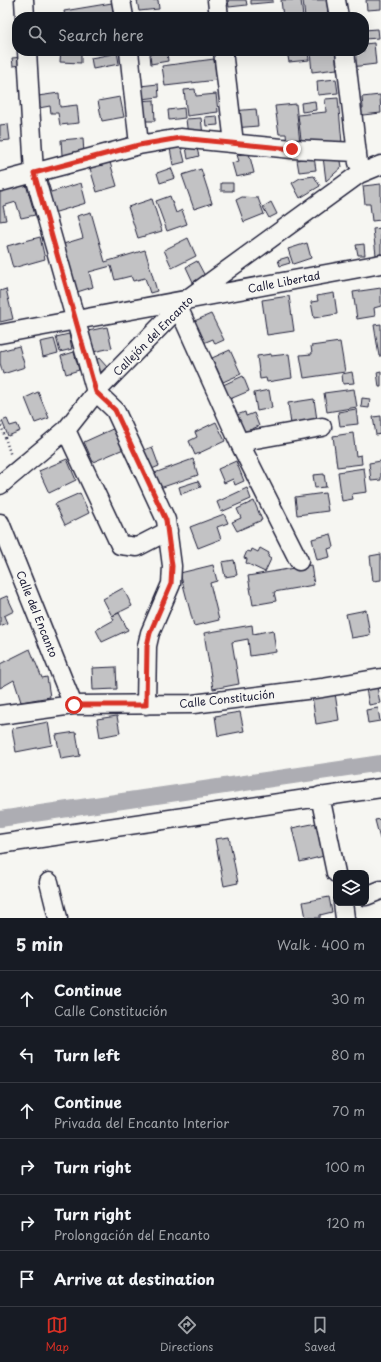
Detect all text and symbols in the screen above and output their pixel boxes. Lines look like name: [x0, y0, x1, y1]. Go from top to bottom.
search box: [12, 12, 369, 56]
icon: search: [26, 23, 48, 45]
text: Search here: [58, 23, 144, 46]
route end: [283, 140, 301, 158]
street label: Calle Libertad: [246, 266, 322, 297]
street label: Callejón del Encanto: [109, 292, 197, 380]
street label: Calle del Encanto: [12, 568, 63, 660]
street label: Calle Constitución: [178, 685, 276, 712]
route start: [65, 696, 83, 714]
map controls: [333, 870, 369, 906]
button: layers: [333, 870, 369, 906]
text: 5 min: [16, 931, 63, 957]
text: Walk · 400 m: [277, 935, 365, 954]
text: Continue: [54, 978, 122, 1001]
icon: ahead: [16, 988, 38, 1010]
text: 30 m: [331, 989, 365, 1008]
text: Calle Constitución: [54, 1001, 168, 1020]
text: Turn left: [54, 1043, 120, 1066]
icon: left: [16, 1044, 38, 1066]
text: 80 m: [331, 1045, 365, 1064]
text: Continue: [54, 1090, 122, 1113]
icon: ahead: [16, 1100, 38, 1122]
text: 70 m: [332, 1101, 365, 1120]
text: Privada del Encanto Interior: [54, 1113, 229, 1132]
text: Turn right: [54, 1155, 131, 1178]
icon: right: [16, 1156, 38, 1178]
text: 100 m: [325, 1157, 365, 1176]
text: Turn right: [54, 1202, 131, 1225]
icon: right: [16, 1212, 38, 1234]
text: 120 m: [326, 1213, 365, 1232]
text: Prolongación del Encanto: [54, 1225, 210, 1244]
text: Arrive at destination: [54, 1267, 215, 1290]
icon: arrive: [16, 1268, 38, 1290]
tab: Map: [45, 1314, 69, 1355]
tab: Directions: [160, 1314, 213, 1355]
tab: Saved: [304, 1314, 336, 1355]

